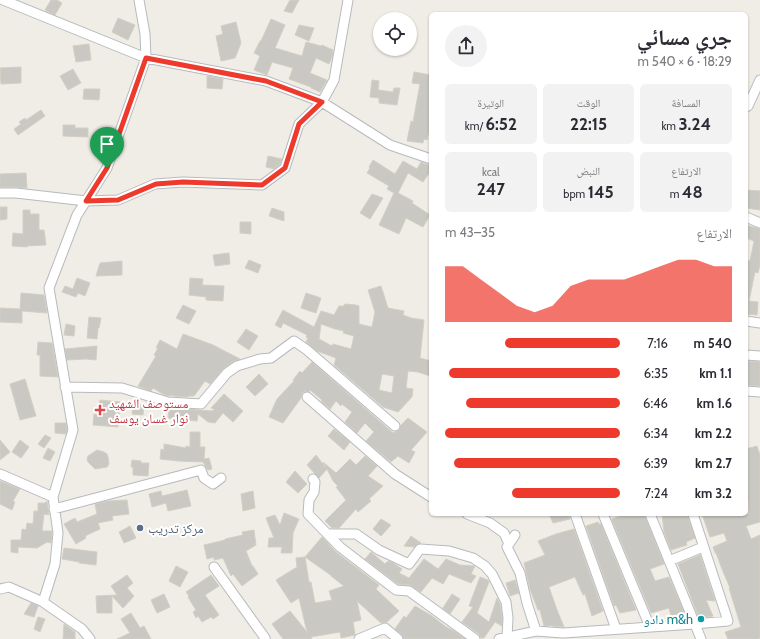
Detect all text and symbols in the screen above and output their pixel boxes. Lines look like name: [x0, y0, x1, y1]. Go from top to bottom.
map controls: [373, 12, 417, 56]
button: locate: [373, 12, 417, 56]
text: جري مسائي: [637, 24, 732, 51]
button: share: [445, 25, 487, 67]
text: 18:29 · 6 × 540 m: [638, 53, 732, 69]
text: الوتيرة: [477, 96, 504, 110]
text: الوقت: [577, 96, 600, 110]
text: المسافة: [672, 96, 701, 110]
text: 6:52: [485, 114, 517, 134]
text: 22:15: [570, 114, 607, 134]
text: 3.24: [678, 114, 711, 134]
text: /km: [465, 119, 485, 133]
text: km: [661, 119, 678, 133]
pin: [90, 127, 124, 168]
icon: arrive: [96, 133, 118, 155]
text: النبض: [577, 164, 600, 178]
text: الارتفاع: [671, 164, 701, 178]
text: kcal: [482, 165, 500, 179]
text: 247: [477, 179, 505, 199]
text: 145: [588, 182, 614, 202]
text: 48: [682, 182, 703, 202]
text: bpm: [563, 187, 588, 201]
text: m: [670, 187, 682, 201]
text: 35–43 m: [445, 224, 495, 240]
text: الارتفاع: [697, 225, 732, 241]
text: 7:16: [647, 335, 668, 351]
text: 540 m: [694, 335, 732, 351]
text: 6:35: [644, 365, 668, 381]
text: 1.1 km: [699, 365, 732, 381]
place label: مستوصف الشهيد نوار غسان يوسف: [109, 395, 188, 427]
text: 6:46: [643, 395, 668, 411]
text: 1.6 km: [696, 395, 732, 411]
marker: مستوصف الشهيد نوار غسان يوسف: [94, 404, 106, 416]
text: 6:34: [643, 425, 668, 441]
text: 2.2 km: [695, 425, 732, 441]
text: 6:39: [643, 455, 668, 471]
text: 2.7 km: [695, 455, 732, 471]
text: 7:24: [644, 485, 668, 501]
text: 3.2 km: [695, 485, 732, 501]
place label: مركز تدريب: [148, 520, 204, 537]
marker: مركز تدريب: [135, 523, 145, 533]
place label: دادو m&h: [644, 611, 693, 628]
marker: دادو m&h: [696, 614, 706, 624]

